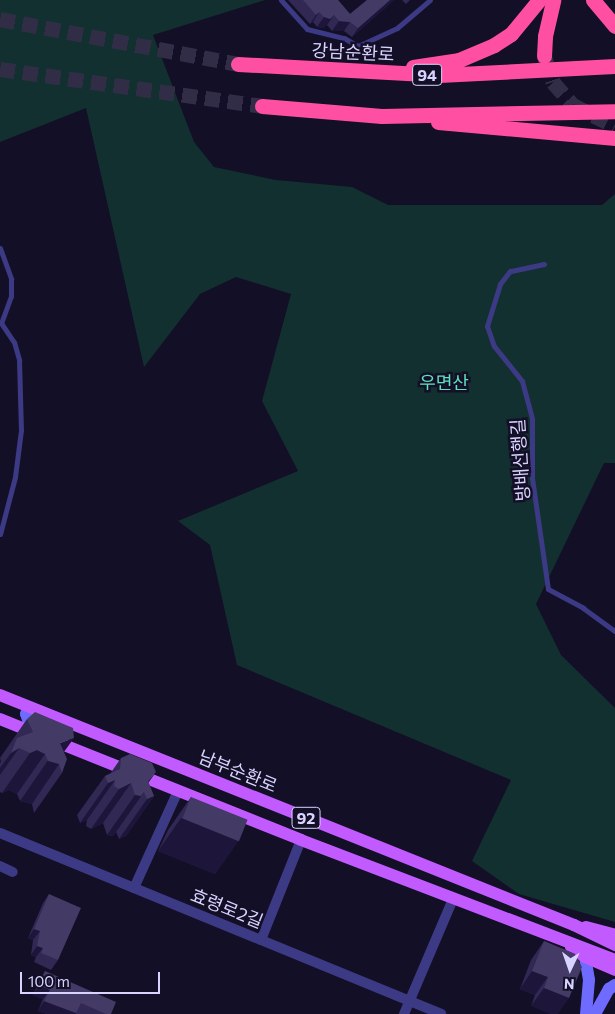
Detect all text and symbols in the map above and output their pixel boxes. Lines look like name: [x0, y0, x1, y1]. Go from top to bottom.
street label: 강남순환로: [311, 39, 395, 65]
road number: 94: [412, 62, 442, 88]
park label: 우면산: [419, 371, 469, 393]
street label: 방배선행길: [506, 418, 534, 502]
street label: 남부순환로: [196, 745, 280, 797]
road number: 92: [291, 804, 321, 831]
street label: 효령로2길: [188, 884, 266, 932]
north arrow: [545, 944, 595, 994]
scale bar: [22, 962, 162, 994]
text: 100 m: [28, 972, 70, 990]
text: N: [564, 976, 575, 993]

